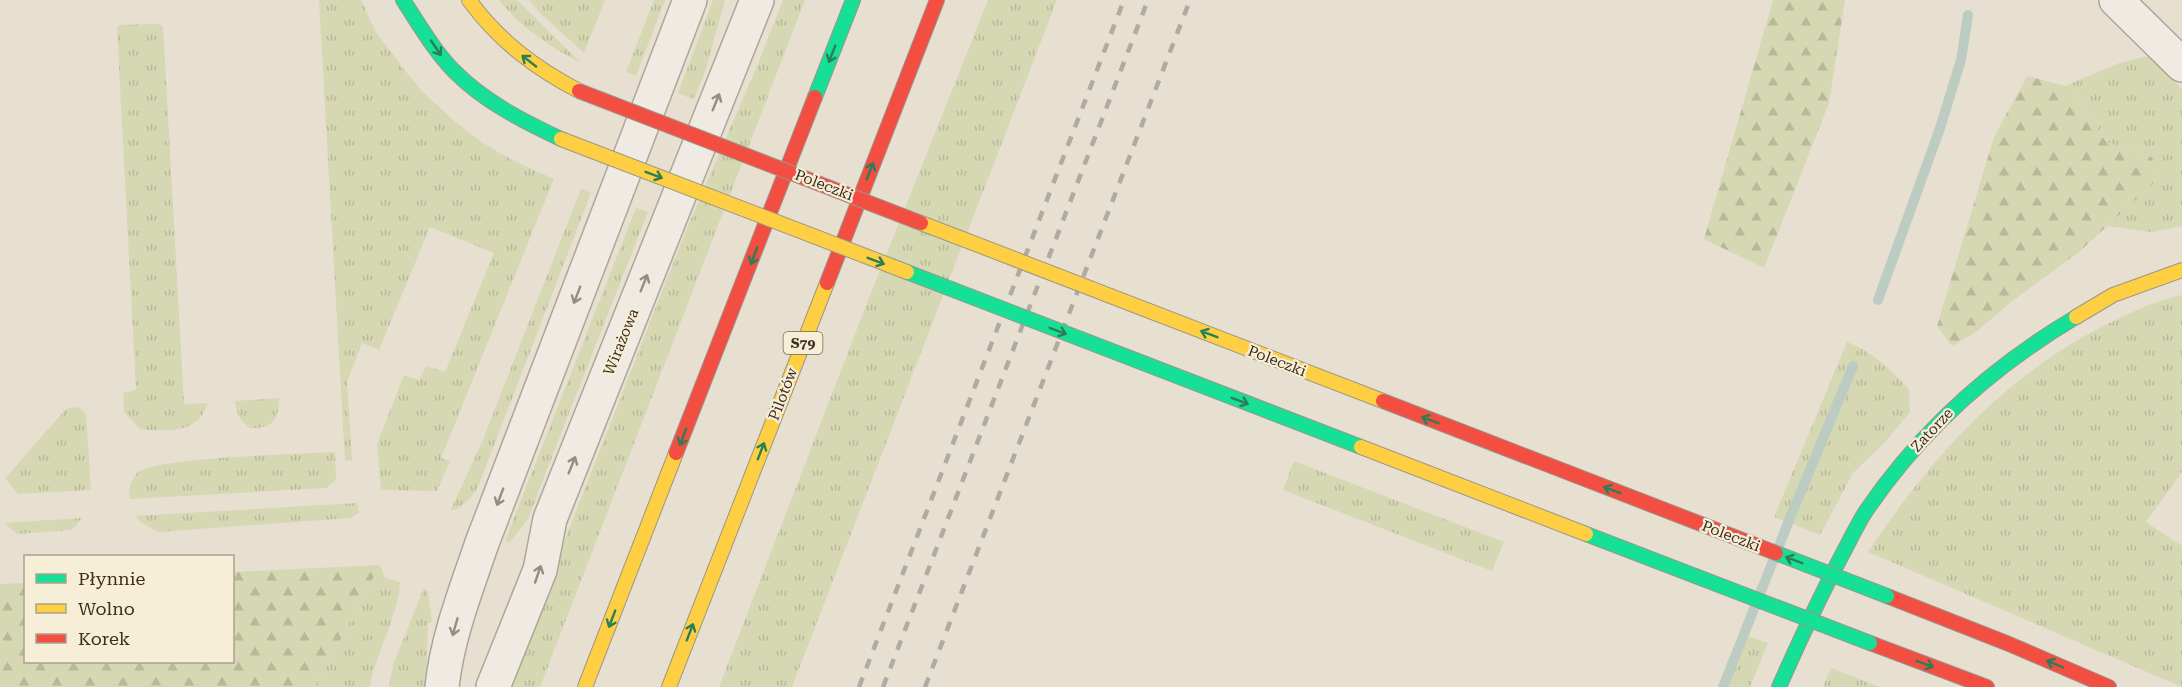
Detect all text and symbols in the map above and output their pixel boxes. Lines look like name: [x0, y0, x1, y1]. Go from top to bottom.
one-way arrow: [430, 40, 442, 56]
one-way arrow: [826, 45, 837, 63]
one-way arrow: [521, 55, 537, 68]
one-way arrow: [712, 94, 723, 112]
one-way arrow: [865, 163, 876, 181]
street label: Poleczki: [792, 166, 856, 204]
one-way arrow: [645, 171, 663, 182]
one-way arrow: [747, 246, 758, 264]
one-way arrow: [866, 256, 884, 267]
one-way arrow: [639, 275, 650, 293]
one-way arrow: [571, 285, 582, 304]
street label: Wirażowa: [599, 306, 643, 378]
one-way arrow: [1048, 326, 1067, 337]
one-way arrow: [1200, 328, 1219, 339]
road number: S79: [784, 332, 822, 354]
street label: Poleczki: [1245, 342, 1309, 380]
street label: Pilotów: [765, 365, 801, 423]
one-way arrow: [1230, 396, 1249, 407]
street label: Zatorze: [1907, 404, 1957, 456]
one-way arrow: [1421, 413, 1440, 424]
one-way arrow: [676, 428, 687, 446]
one-way arrow: [756, 442, 767, 460]
one-way arrow: [567, 456, 578, 474]
one-way arrow: [1603, 484, 1621, 495]
one-way arrow: [494, 487, 505, 506]
street label: Poleczki: [1699, 517, 1763, 555]
one-way arrow: [1785, 554, 1803, 565]
legend: [24, 555, 234, 663]
one-way arrow: [533, 566, 544, 584]
text: Płynnie: [78, 568, 145, 589]
text: Wolno: [78, 598, 135, 619]
one-way arrow: [606, 609, 617, 628]
one-way arrow: [448, 617, 460, 636]
one-way arrow: [686, 624, 697, 642]
text: Korek: [78, 628, 130, 649]
one-way arrow: [2047, 658, 2065, 669]
one-way arrow: [1915, 659, 1934, 670]

